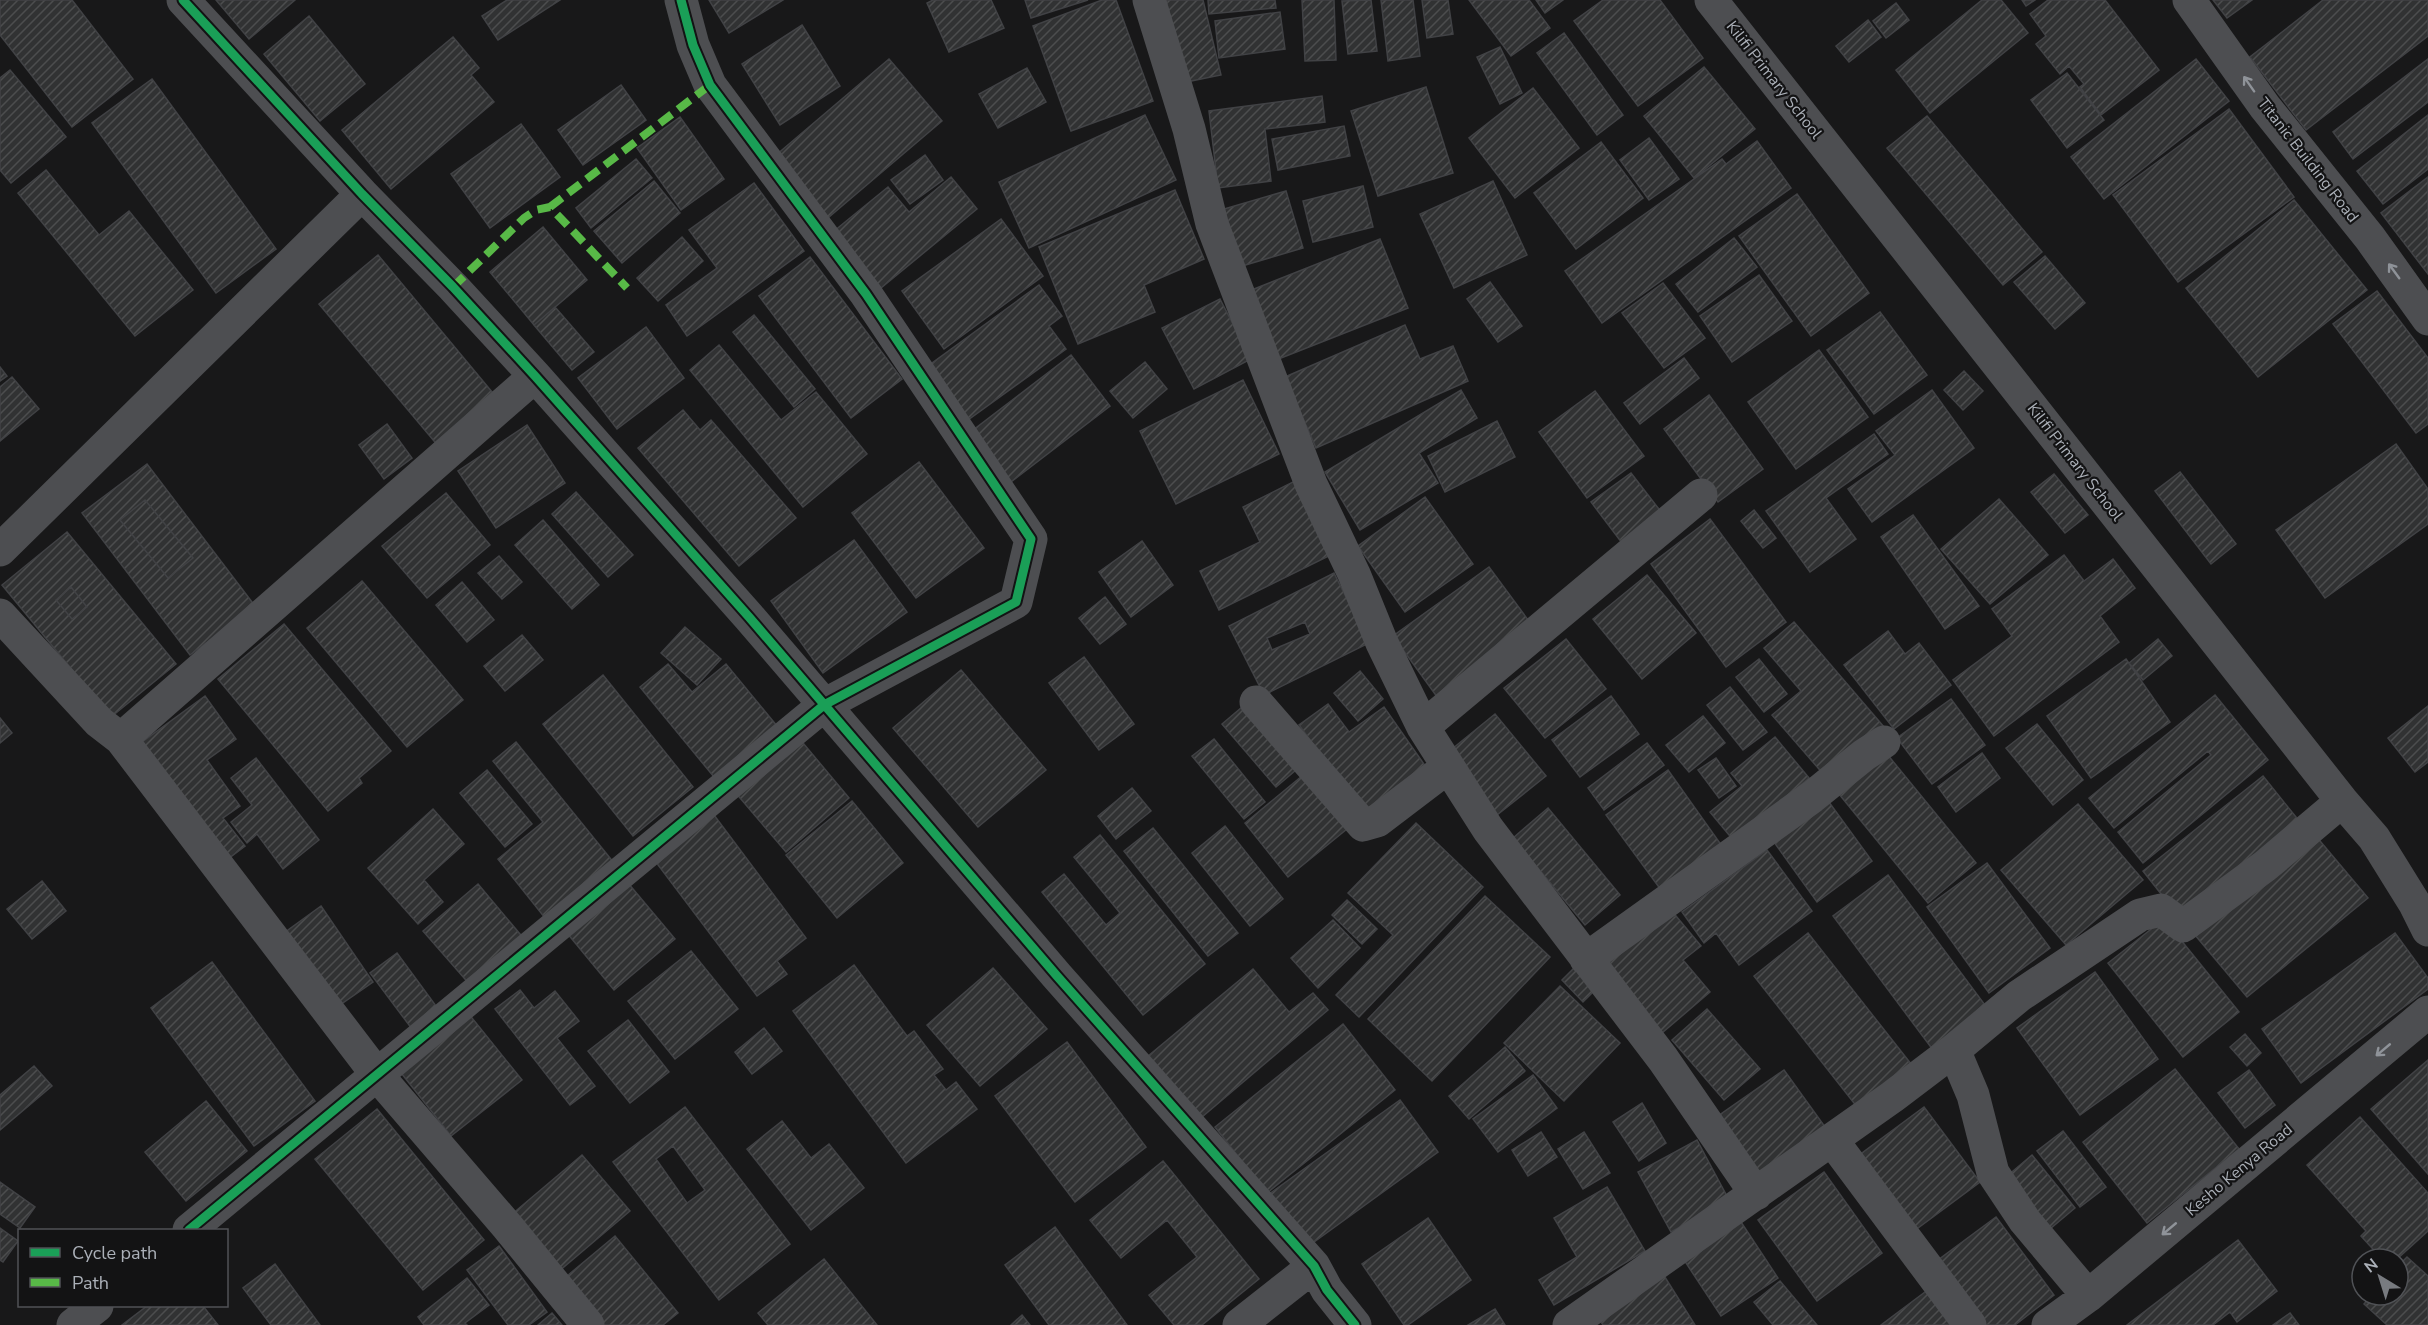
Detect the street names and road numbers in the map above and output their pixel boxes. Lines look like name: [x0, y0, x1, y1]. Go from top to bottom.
street label: Kilifi Primary School: [1721, 16, 1827, 144]
street label: Titanic Building Road: [2252, 93, 2364, 227]
street label: Kilifi Primary School: [2022, 398, 2128, 526]
street label: Kesho Kenya Road: [2181, 1119, 2297, 1221]

